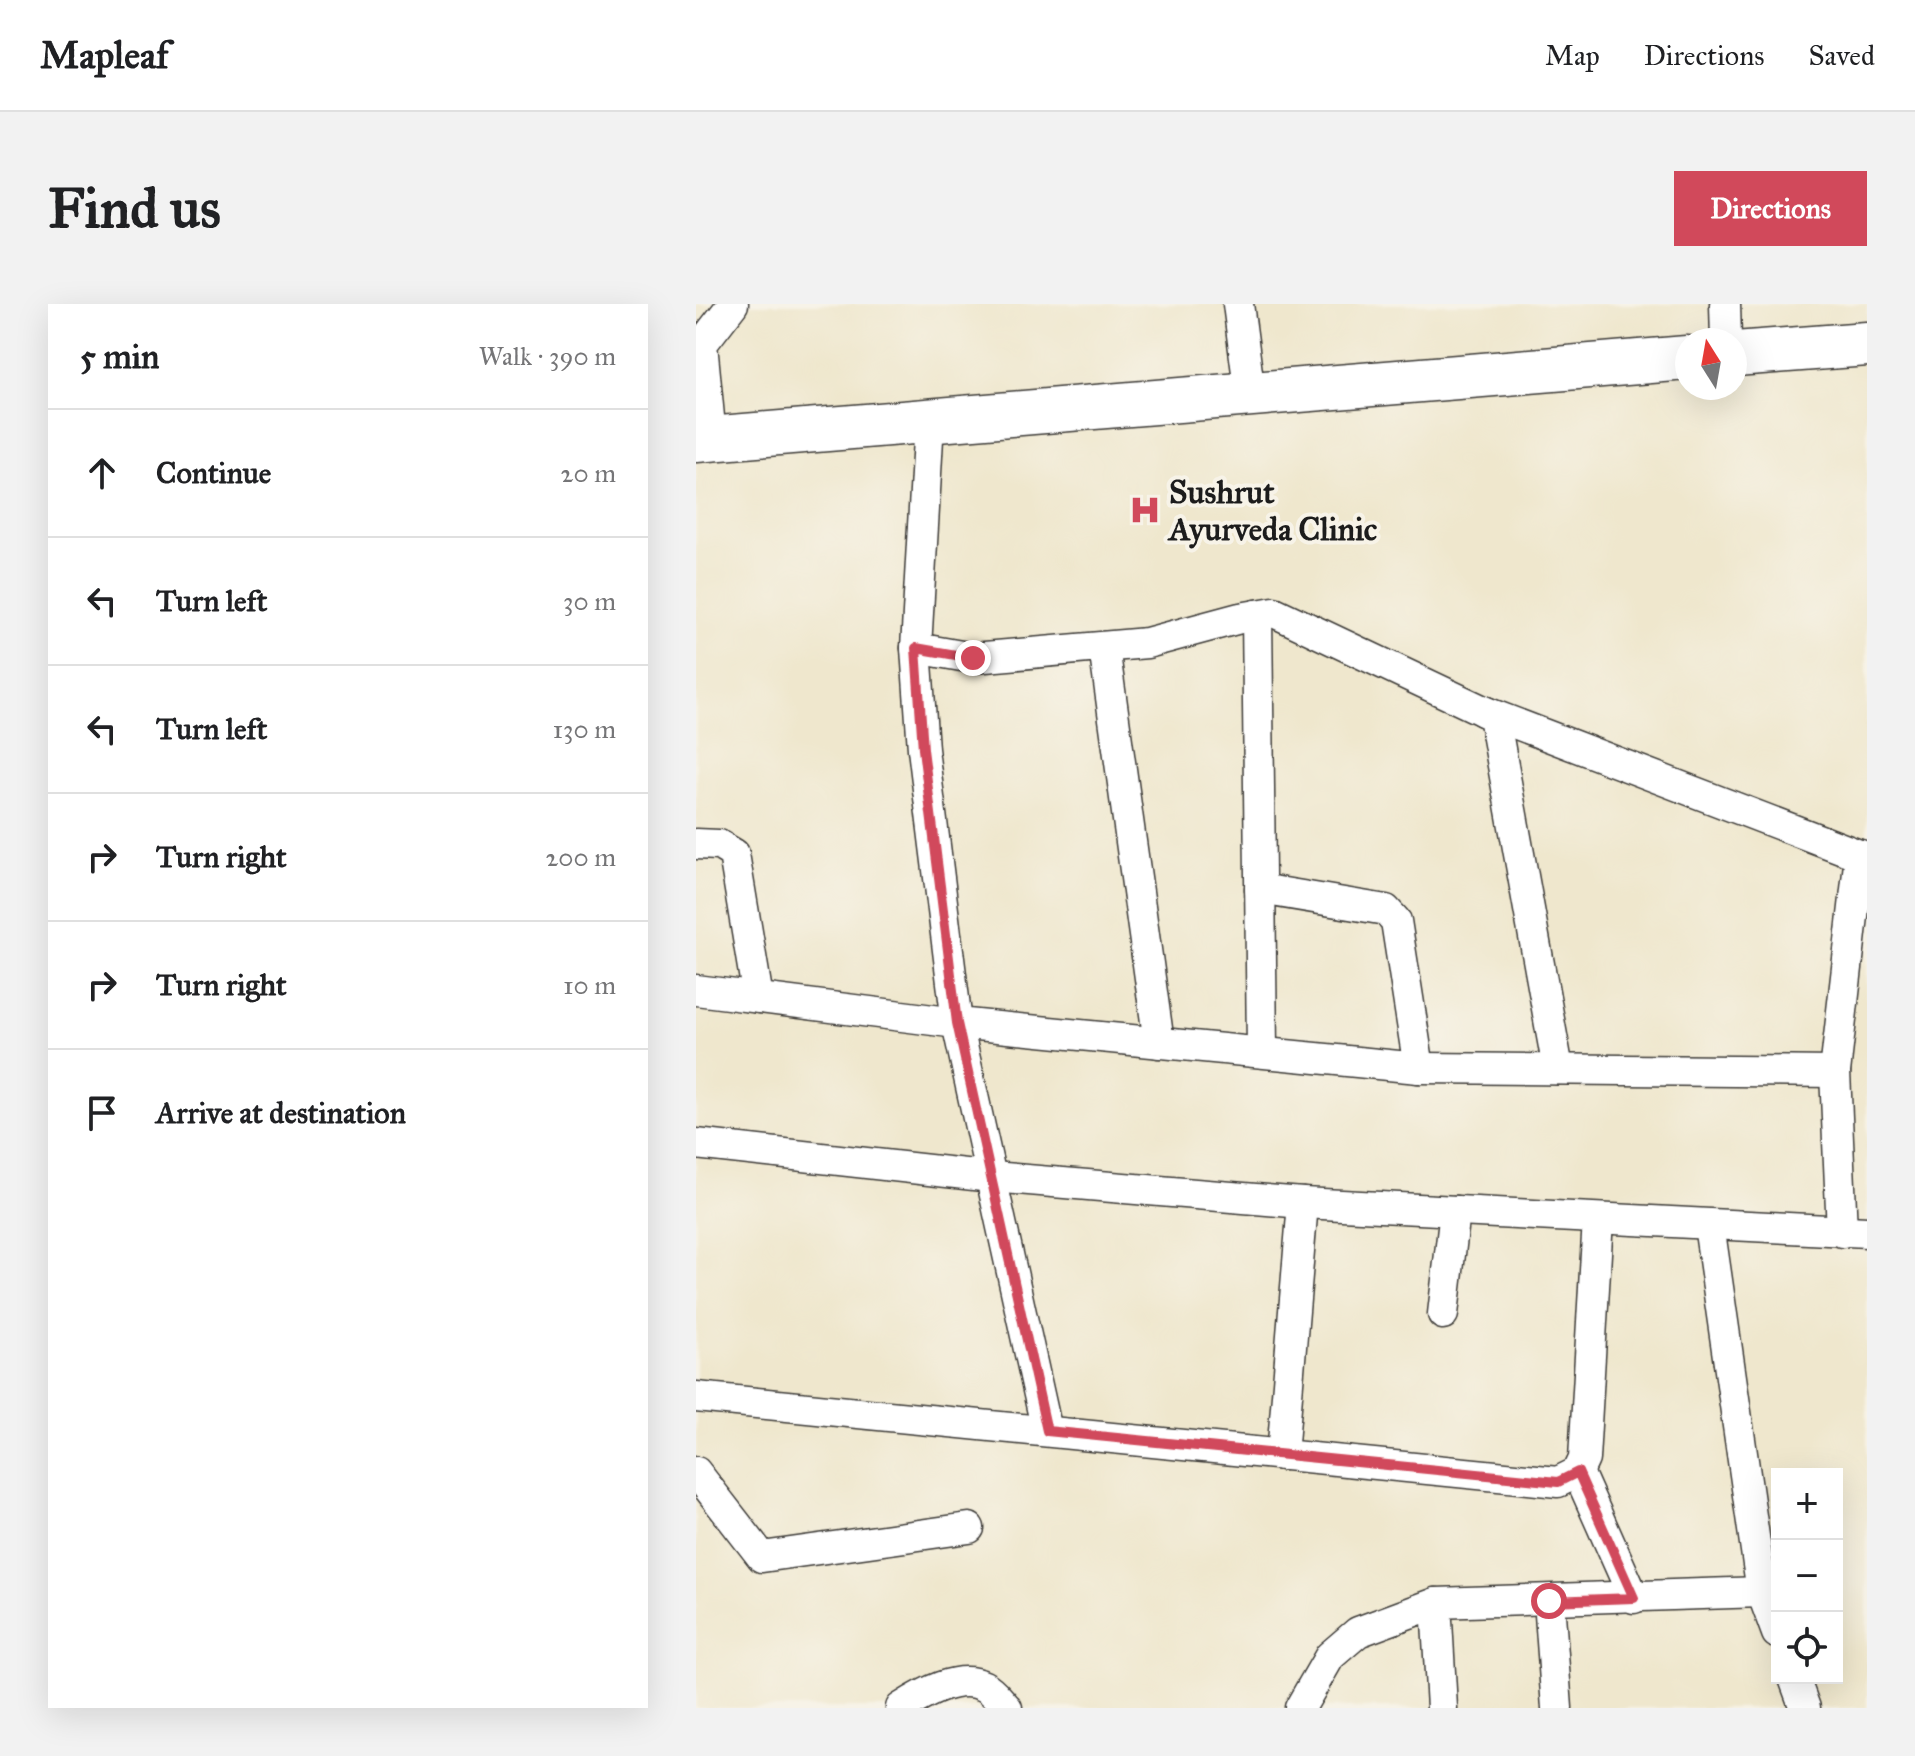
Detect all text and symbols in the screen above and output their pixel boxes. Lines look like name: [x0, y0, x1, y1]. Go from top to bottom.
text: Mapleaf: [40, 32, 169, 78]
text: Map: [1545, 38, 1600, 73]
text: Directions: [1644, 38, 1765, 73]
text: Saved: [1809, 38, 1875, 73]
button: Directions: [1674, 171, 1867, 246]
text: Find us: [48, 174, 221, 242]
north arrow: [1675, 328, 1747, 400]
text: 5 min: [80, 336, 159, 377]
text: Walk · 390 m: [479, 340, 616, 372]
icon: ahead: [80, 451, 124, 495]
text: Continue: [156, 455, 271, 491]
text: 20 m: [561, 457, 616, 489]
place label: Sushrut Ayurveda Clinic: [1167, 473, 1378, 549]
hospital icon: Sushrut Ayurveda Clinic: [1128, 493, 1162, 527]
icon: left: [80, 579, 124, 623]
text: Turn left: [156, 583, 267, 619]
text: 30 m: [563, 585, 616, 617]
route end: [955, 640, 991, 676]
icon: left: [80, 707, 124, 751]
text: Turn left: [156, 711, 267, 747]
text: 130 m: [553, 713, 616, 745]
icon: right: [80, 835, 124, 879]
text: Turn right: [156, 839, 287, 875]
text: 200 m: [545, 841, 616, 873]
icon: right: [80, 963, 124, 1007]
text: Turn right: [156, 967, 287, 1003]
text: 10 m: [563, 969, 616, 1001]
icon: arrive: [80, 1091, 124, 1135]
text: Arrive at destination: [156, 1095, 406, 1131]
map controls: [1771, 1468, 1843, 1684]
button: +: [1771, 1468, 1843, 1540]
button: −: [1771, 1540, 1843, 1612]
route start: [1531, 1583, 1567, 1619]
button: locate: [1771, 1612, 1843, 1684]

